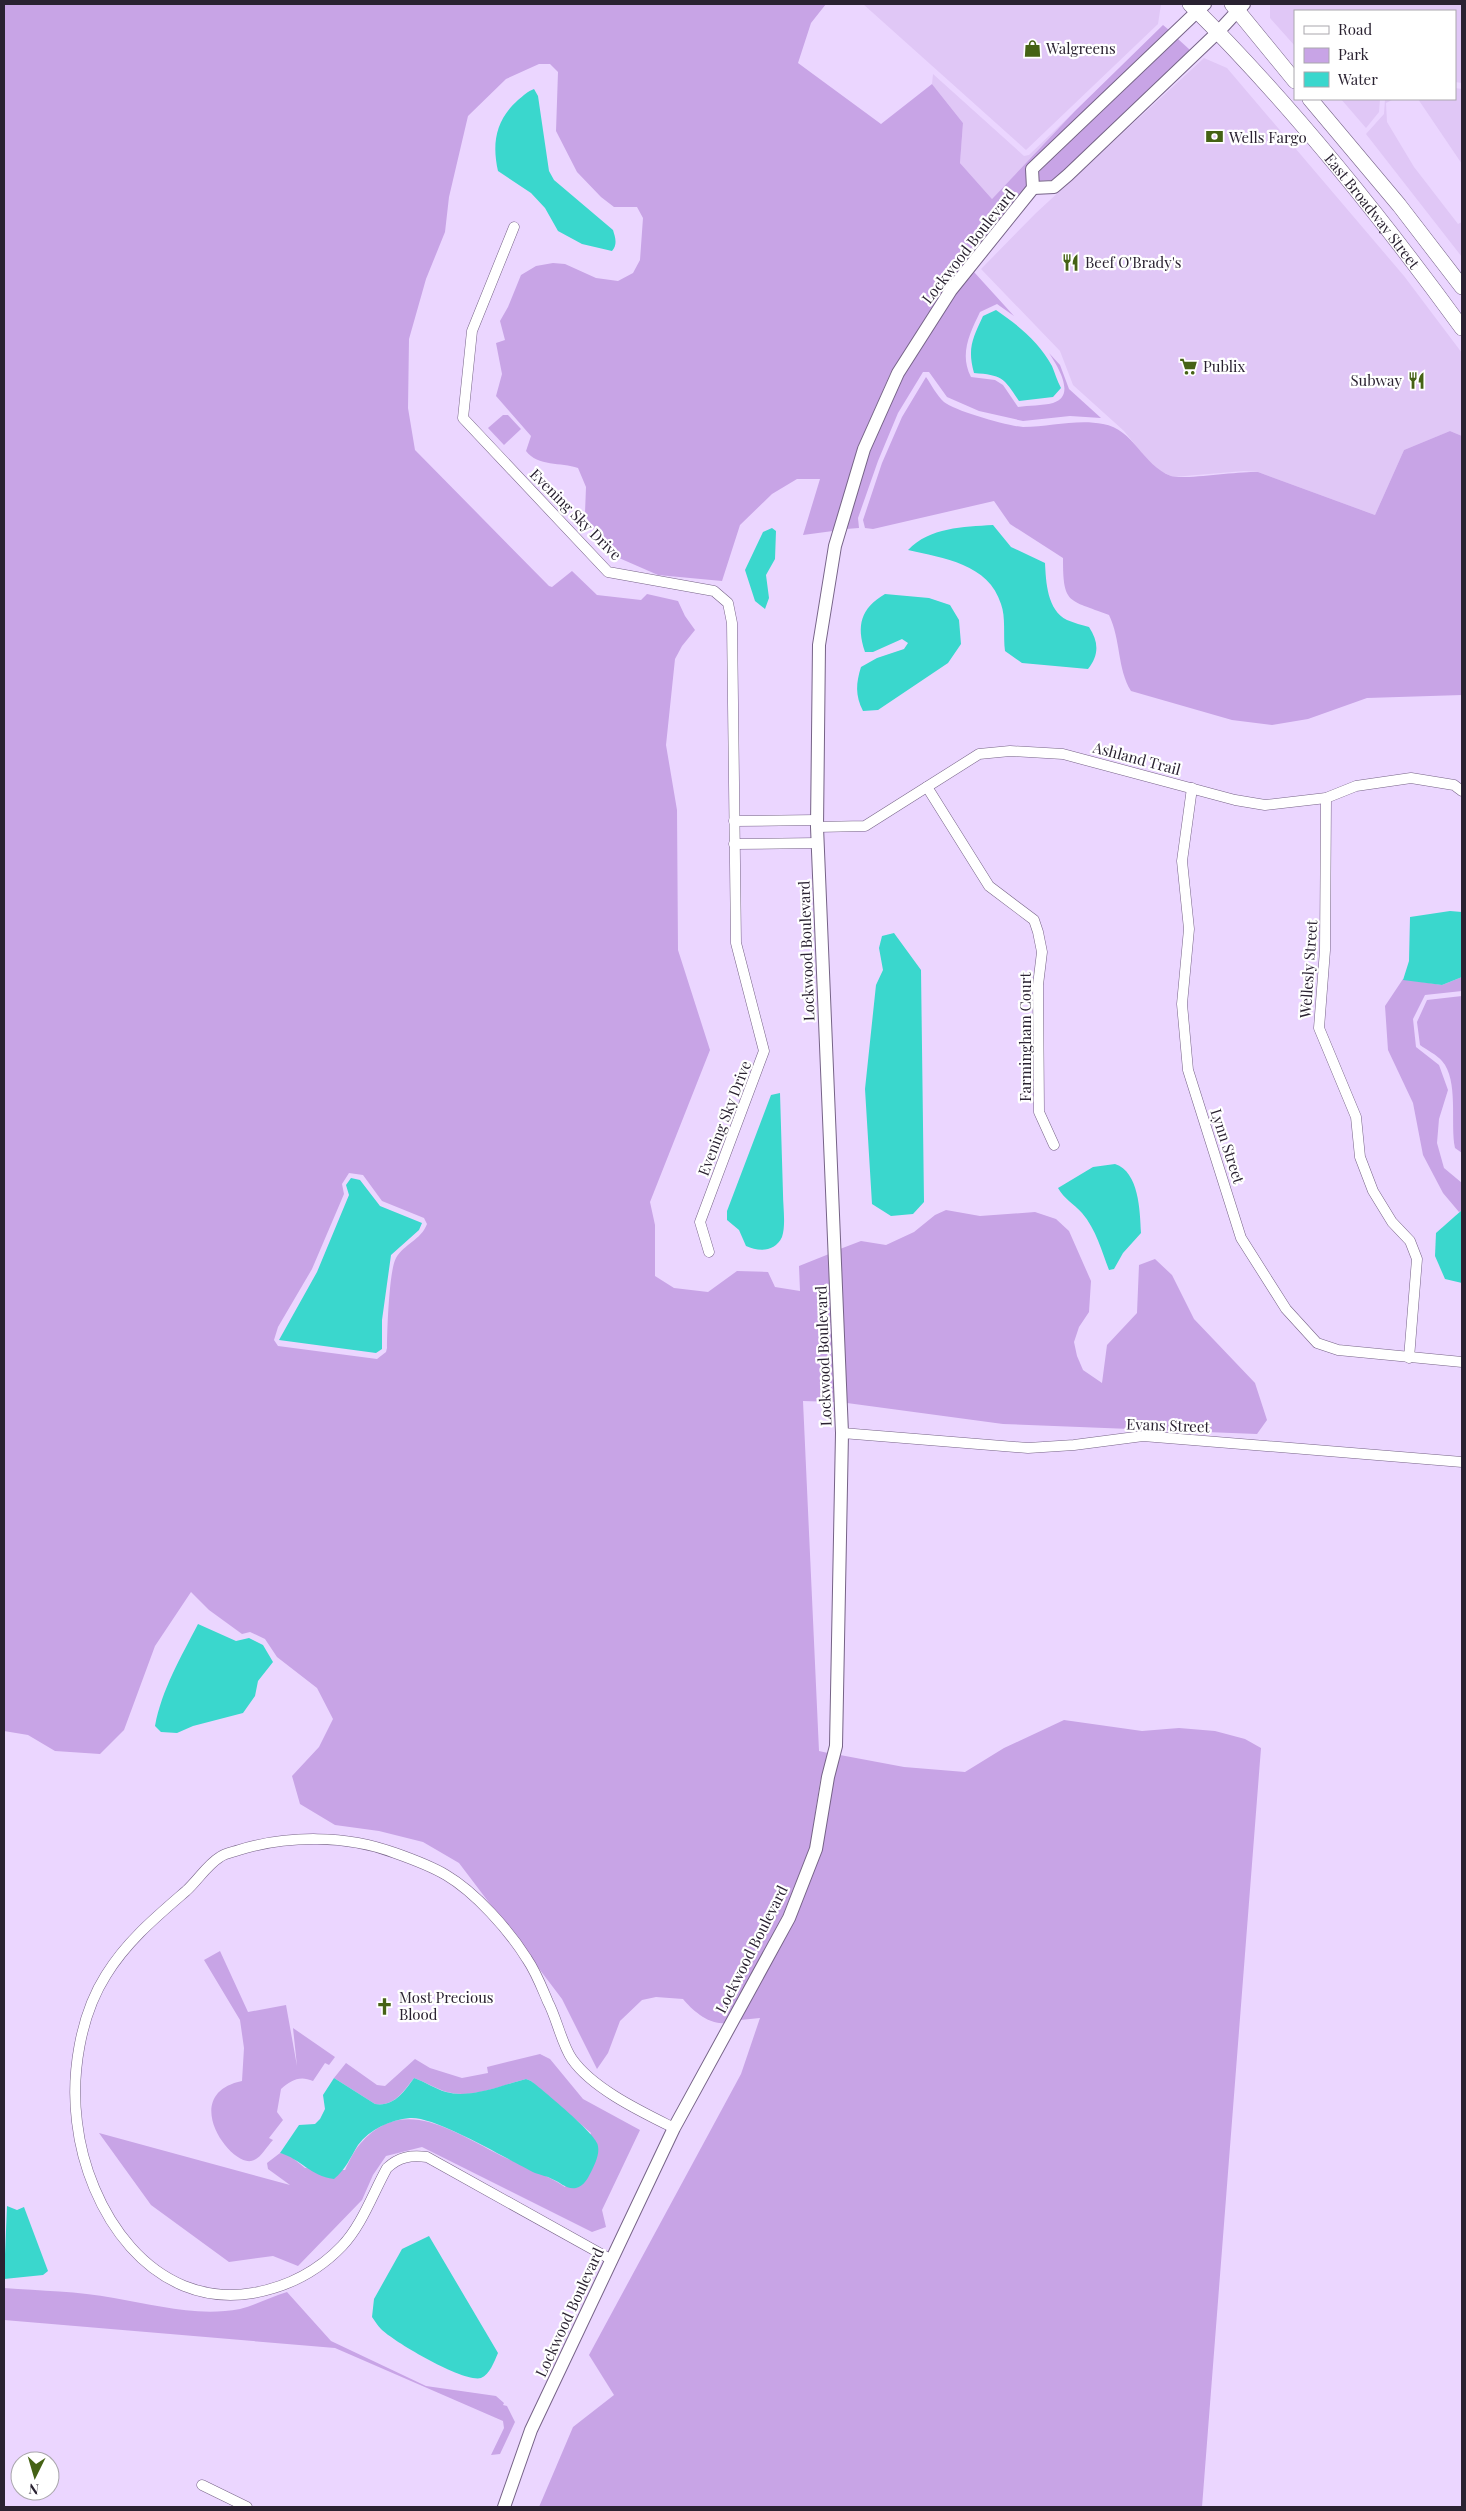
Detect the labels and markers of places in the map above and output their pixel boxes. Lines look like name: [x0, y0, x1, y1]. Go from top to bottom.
shop icon: Walgreens: [1022, 38, 1042, 58]
place label: Walgreens: [1045, 38, 1116, 58]
bank icon: Wells Fargo: [1205, 127, 1225, 147]
place label: Wells Fargo: [1228, 127, 1307, 147]
restaurant icon: Beef O'Brady's: [1061, 252, 1081, 272]
place label: Beef O'Brady's: [1085, 252, 1181, 272]
supermarket icon: Publix: [1179, 356, 1199, 376]
place label: Publix: [1203, 356, 1245, 376]
place label: Subway: [1350, 370, 1402, 390]
restaurant icon: Subway: [1406, 370, 1426, 390]
place label: Most Precious Blood: [399, 1987, 494, 2024]
church icon: Most Precious Blood: [375, 1996, 395, 2016]

